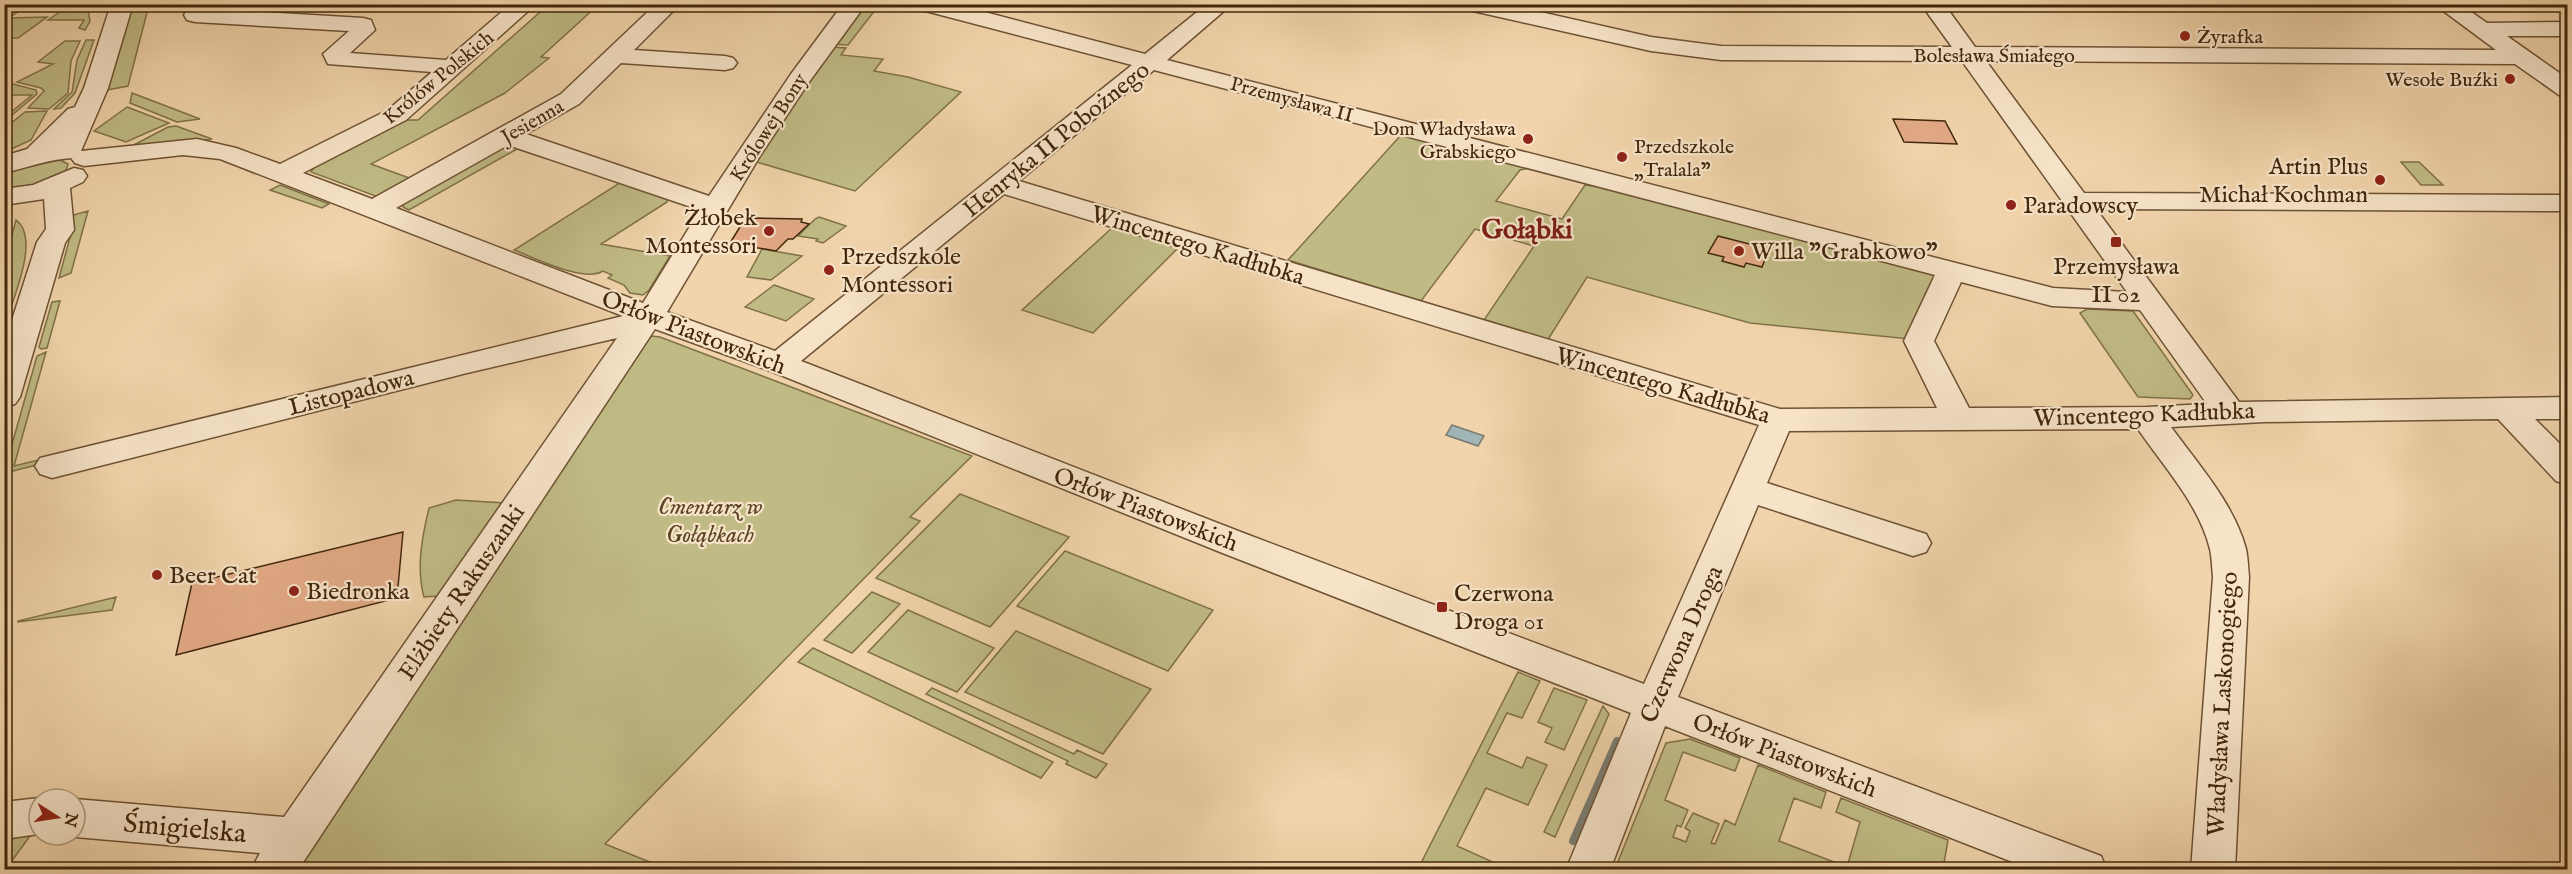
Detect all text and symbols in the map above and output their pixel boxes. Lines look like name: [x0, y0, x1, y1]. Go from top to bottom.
place label: Żyrafka: [2197, 25, 2263, 50]
street label: Królów Polskich: [378, 26, 500, 131]
marker: Żyrafka: [2178, 29, 2192, 43]
street label: Bolesława Śmiałego: [1913, 44, 2075, 69]
street label: Henryka II Pobożnego: [957, 55, 1157, 225]
place label: Wesołe Buźki: [2385, 68, 2498, 93]
street label: Królowej Bony: [725, 69, 814, 187]
street label: Przemysława II: [1227, 72, 1356, 129]
marker: Wesołe Buźki: [2503, 72, 2517, 86]
street label: Jesienna: [495, 94, 569, 151]
place label: Dom Władysława Grabskiego: [1372, 117, 1516, 165]
marker: Dom Władysława Grabskiego: [1521, 132, 1535, 146]
place label: Przedszkole „Tralala”: [1634, 135, 1734, 183]
marker: Przedszkole „Tralala”: [1615, 150, 1629, 164]
place label: Artin Plus Michał Kochman: [2199, 152, 2368, 211]
marker: Artin Plus Michał Kochman: [2373, 173, 2387, 187]
place label: Paradowscy: [2023, 191, 2138, 222]
marker: Paradowscy: [2004, 198, 2018, 212]
street label: Wincentego Kadłubka: [1087, 199, 1309, 294]
place label: Żłobek Montessori: [645, 203, 757, 262]
district label: Gołąbki: [1482, 214, 1572, 248]
marker: Żłobek Montessori: [762, 224, 776, 238]
marker: Przemysława II 02: [2109, 235, 2123, 249]
place label: Willa "Grabkowo": [1751, 237, 1938, 268]
place label: Przedszkole Montessori: [841, 242, 961, 301]
marker: Willa "Grabkowo": [1732, 244, 1746, 258]
place label: Przemysława II 02: [2053, 252, 2180, 311]
marker: Przedszkole Montessori: [822, 263, 836, 277]
street label: Orłów Piastowskich: [597, 284, 790, 383]
street label: Wincentego Kadłubka: [1552, 341, 1774, 432]
street label: Listopadowa: [286, 363, 418, 424]
street label: Wincentego Kadłubka: [2033, 396, 2256, 435]
street label: Orłów Piastowskich: [1049, 461, 1242, 560]
park label: Cmentarz w Gołąbkach: [658, 492, 763, 551]
street label: Elżbiety Rakuszanki: [392, 499, 533, 687]
street label: Czerwona Droga: [1634, 560, 1731, 728]
place label: Beer Cat: [169, 561, 257, 592]
marker: Beer Cat: [150, 568, 164, 582]
street label: Władysława Laskonogiego: [2201, 571, 2246, 837]
place label: Biedronka: [306, 577, 410, 608]
place label: Czerwona Droga 01: [1454, 579, 1554, 638]
marker: Biedronka: [287, 584, 301, 598]
marker: Czerwona Droga 01: [1435, 600, 1449, 614]
street label: Orłów Piastowskich: [1688, 707, 1881, 806]
north arrow: [27, 787, 87, 847]
street label: Śmigielska: [122, 807, 249, 852]
text: N: [58, 810, 81, 829]

